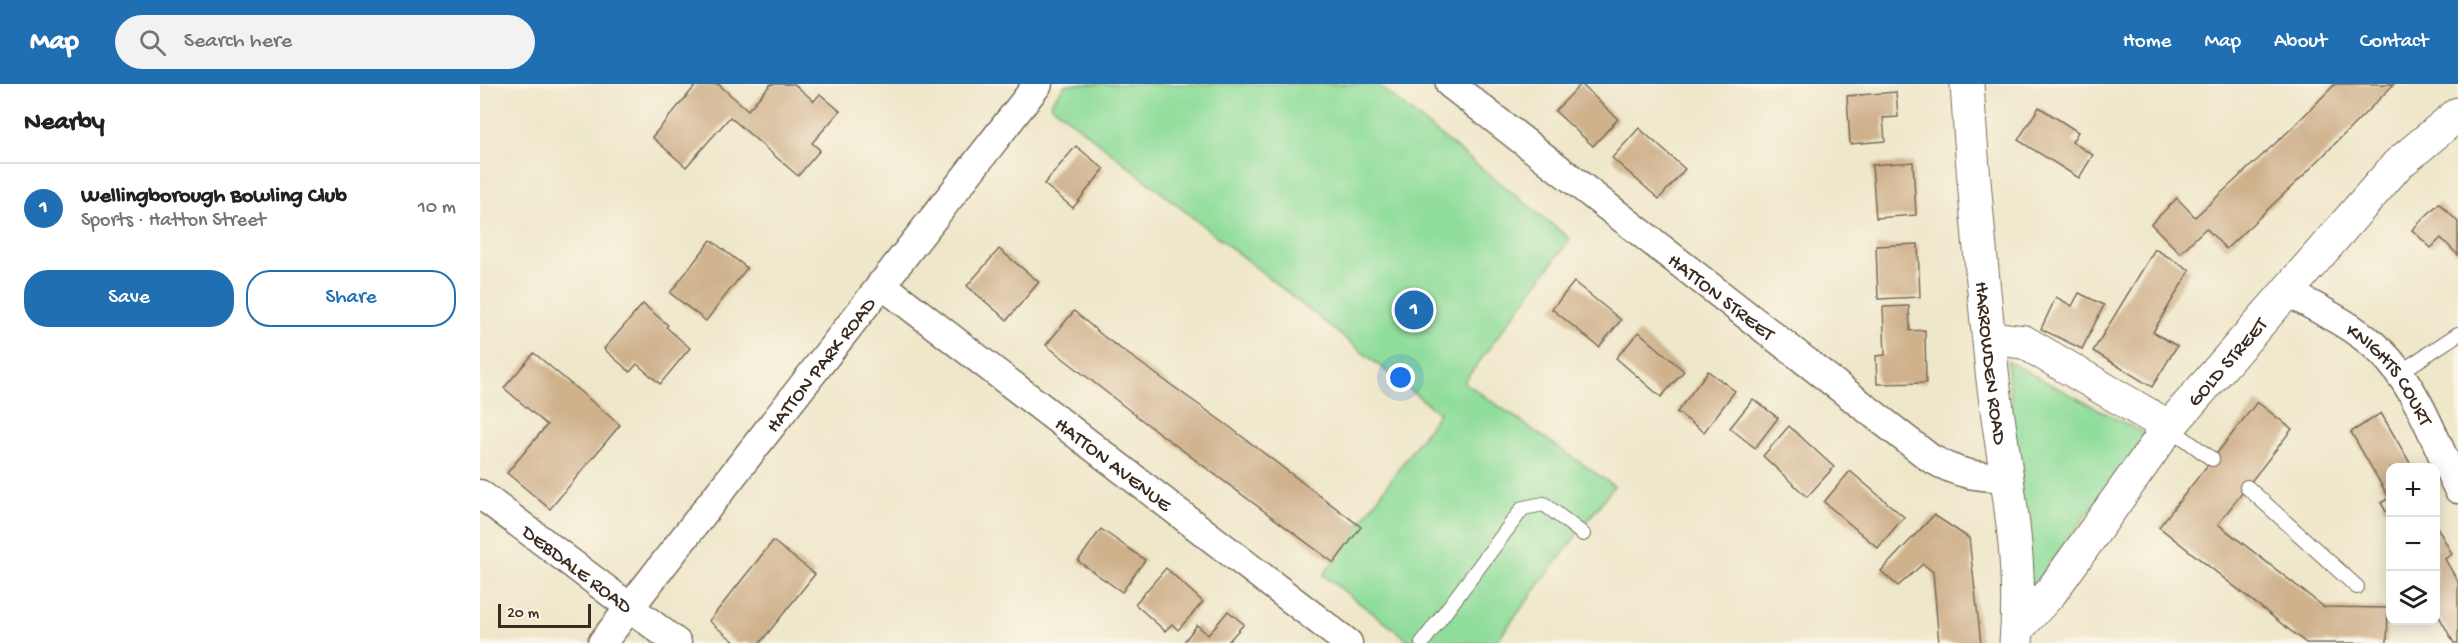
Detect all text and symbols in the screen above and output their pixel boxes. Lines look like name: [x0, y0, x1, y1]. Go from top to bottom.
search box: [115, 15, 535, 69]
text: Map: [30, 26, 79, 59]
icon: search: [136, 26, 169, 59]
text: Search here: [184, 29, 292, 55]
text: Home: [2123, 30, 2171, 55]
text: Map: [2204, 30, 2241, 55]
text: About: [2274, 30, 2327, 55]
text: Contact: [2360, 30, 2428, 55]
text: Nearby: [24, 108, 105, 139]
text: Wellingborough Bowling Club: [81, 184, 347, 210]
text: 1: [39, 197, 48, 220]
text: 10 m: [418, 197, 456, 220]
text: Sports · Hatton Street: [81, 210, 266, 233]
street label: HATTON STREET: [1662, 250, 1779, 348]
button: Save: [24, 270, 234, 327]
button: Share: [246, 270, 456, 327]
street label: HARROWDEN ROAD: [1968, 280, 2010, 447]
pin: 1: [1394, 288, 1434, 332]
street label: HATTON PARK ROAD: [763, 293, 883, 438]
street label: GOLD STREET: [2184, 313, 2275, 412]
street label: KNIGHTS COURT: [2341, 320, 2436, 431]
your location: [1386, 363, 1415, 392]
street label: HATTON AVENUE: [1049, 414, 1176, 519]
map controls: [2386, 463, 2440, 625]
button: +: [2386, 463, 2440, 517]
button: −: [2386, 517, 2440, 571]
street label: DEBDALE ROAD: [515, 521, 637, 621]
button: layers: [2386, 571, 2440, 625]
scale bar: [498, 601, 591, 628]
text: 20 m: [507, 605, 539, 624]

